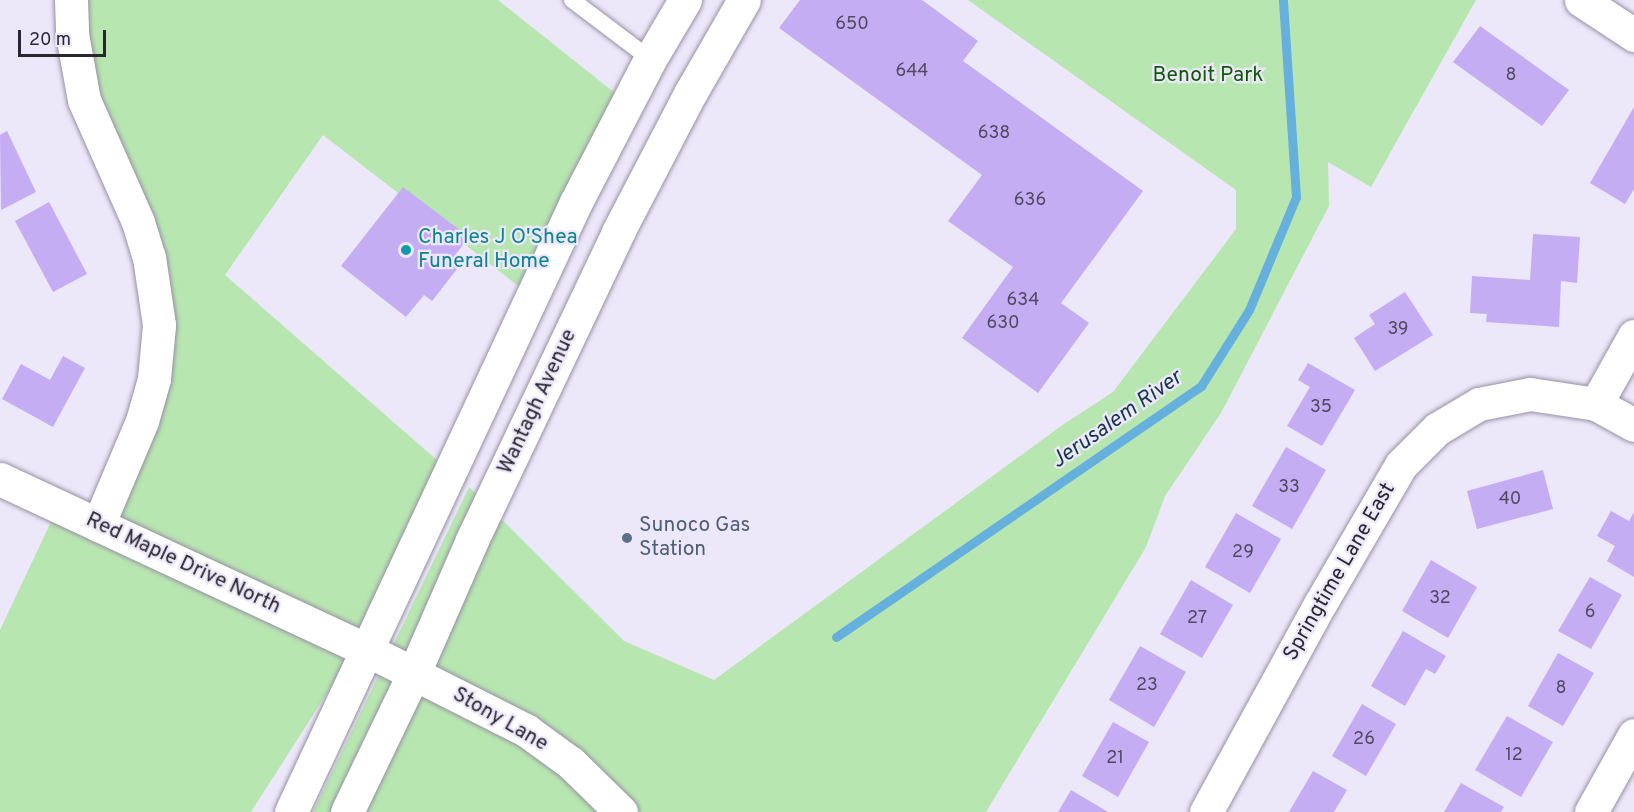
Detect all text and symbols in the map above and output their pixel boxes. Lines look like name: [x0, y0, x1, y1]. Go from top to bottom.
house number: 650: [835, 14, 869, 36]
scale bar: [21, 18, 110, 56]
text: 20 m: [29, 29, 71, 52]
house number: 644: [895, 61, 929, 83]
park label: Benoit Park: [1153, 63, 1263, 89]
house number: 8: [1506, 65, 1516, 87]
house number: 638: [978, 123, 1010, 145]
house number: 636: [1014, 190, 1046, 212]
place label: Charles J O'Shea Funeral Home: [418, 225, 577, 275]
marker: Charles J O'Shea Funeral Home: [399, 243, 413, 257]
house number: 634: [1007, 290, 1039, 312]
house number: 630: [987, 313, 1019, 335]
house number: 39: [1387, 319, 1409, 341]
street label: Wantagh Avenue: [493, 325, 583, 479]
water label: Jerusalem River: [1046, 365, 1188, 475]
house number: 35: [1310, 397, 1332, 419]
house number: 33: [1278, 477, 1300, 499]
street label: Springtime Lane East: [1279, 478, 1401, 666]
house number: 40: [1499, 489, 1521, 511]
street label: Red Maple Drive North: [82, 508, 284, 620]
place label: Sunoco Gas Station: [639, 513, 750, 563]
marker: Sunoco Gas Station: [620, 531, 634, 545]
house number: 29: [1232, 542, 1254, 564]
house number: 32: [1429, 588, 1451, 610]
house number: 6: [1585, 602, 1595, 624]
house number: 27: [1187, 608, 1207, 630]
house number: 23: [1136, 675, 1158, 697]
house number: 8: [1556, 678, 1566, 700]
street label: Stony Lane: [448, 683, 552, 757]
house number: 26: [1353, 729, 1375, 751]
house number: 12: [1505, 745, 1523, 767]
house number: 21: [1106, 748, 1124, 770]

